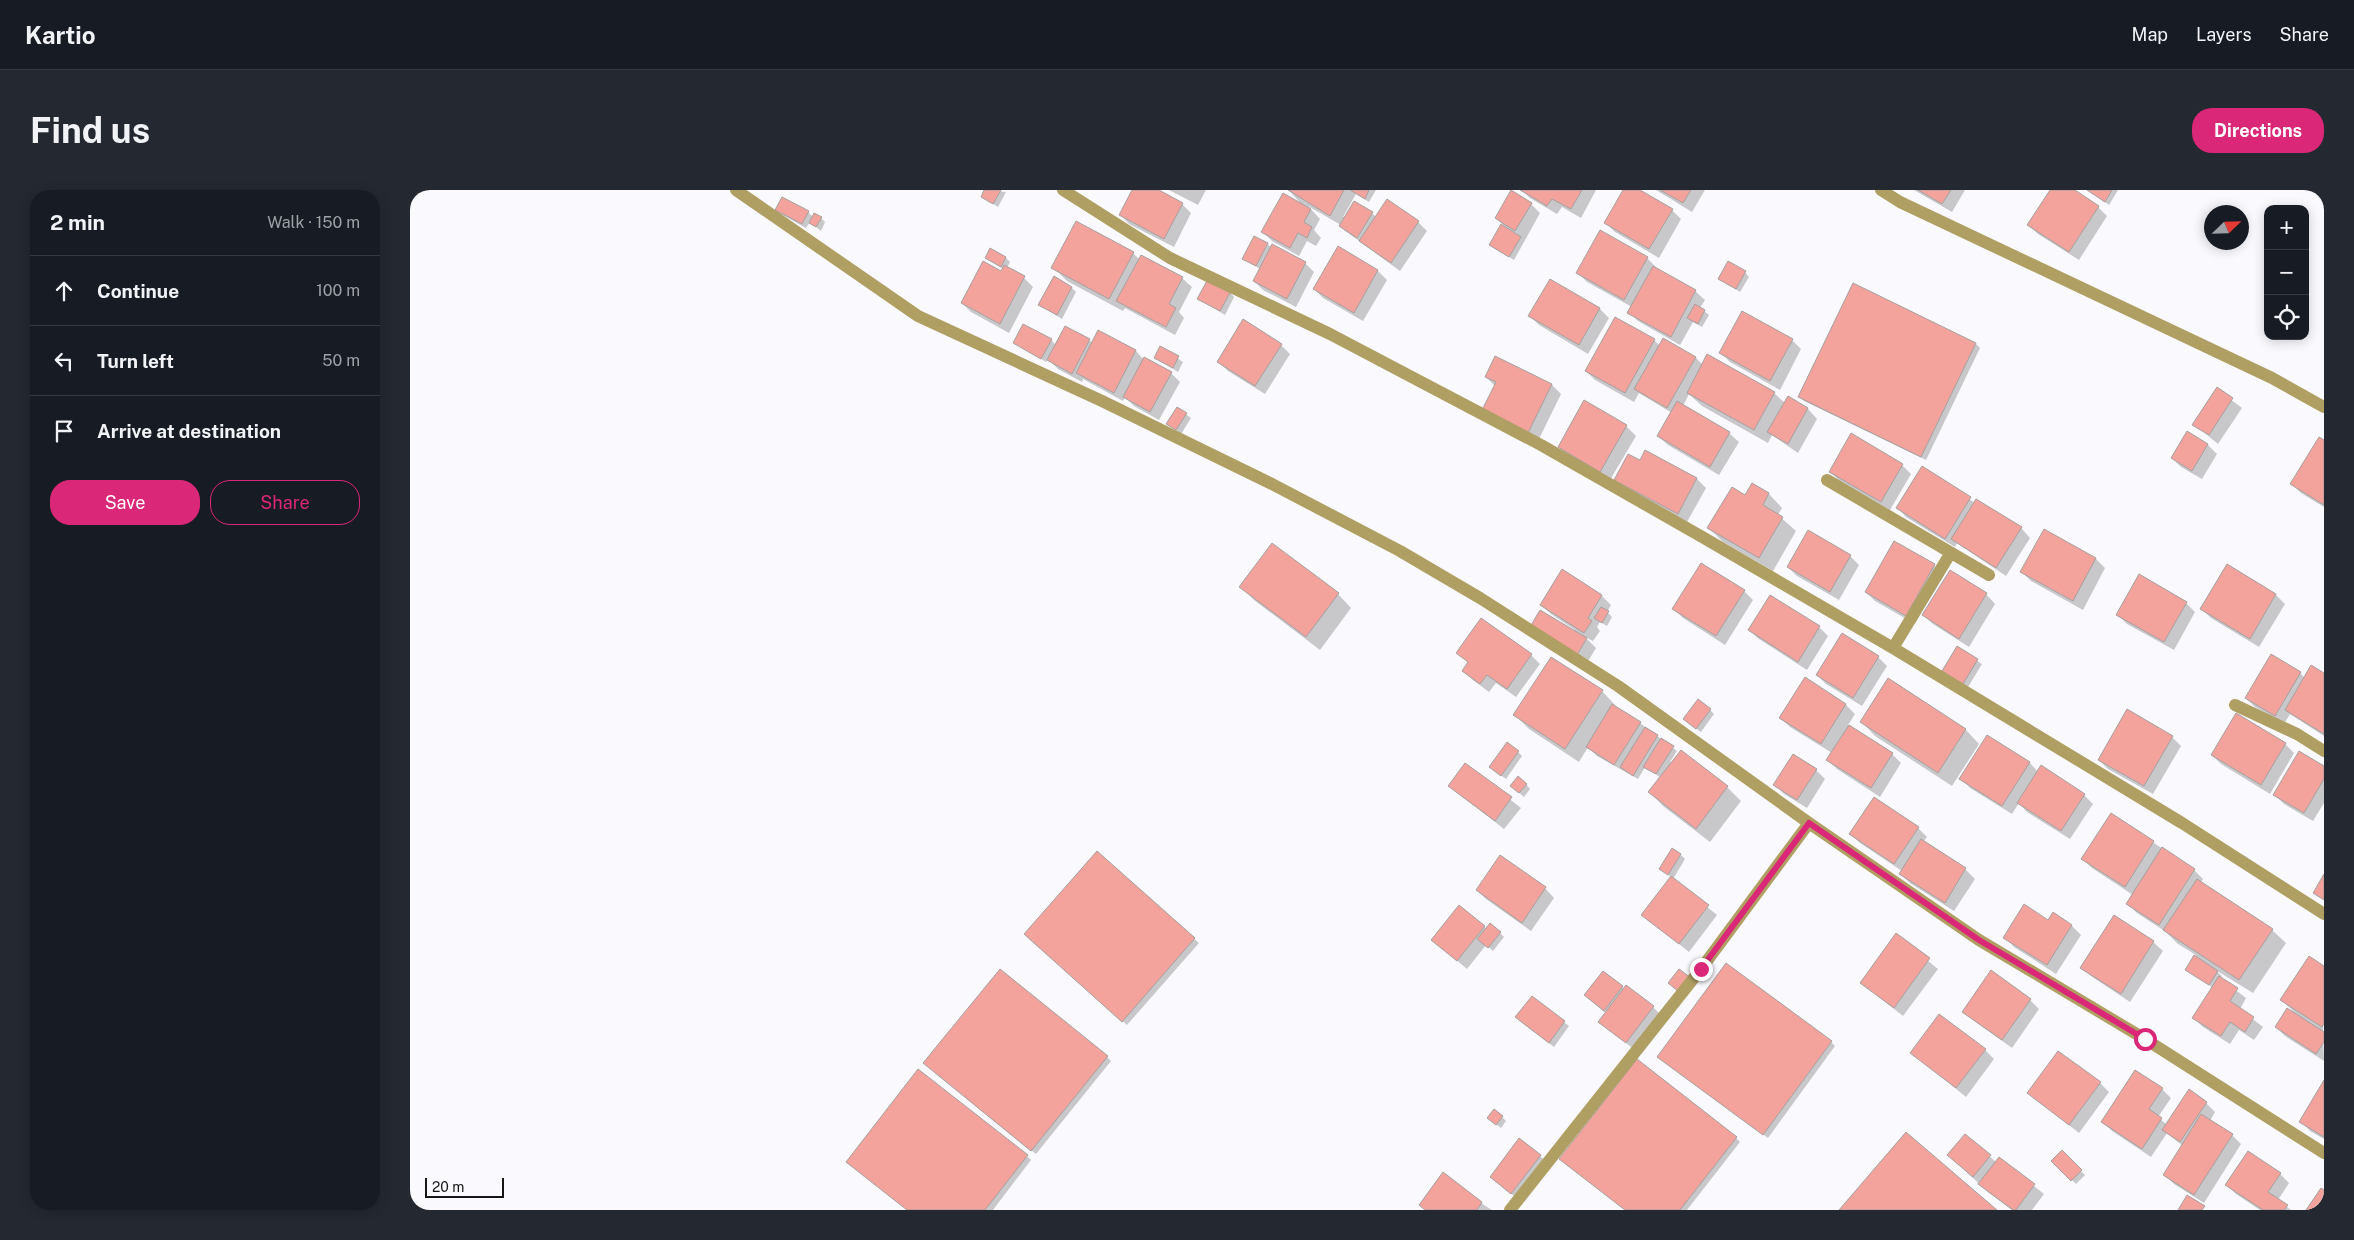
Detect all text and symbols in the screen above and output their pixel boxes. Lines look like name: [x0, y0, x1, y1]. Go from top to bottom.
text: Kartio: [25, 21, 96, 49]
text: Map: [2132, 24, 2168, 45]
text: Layers: [2196, 24, 2252, 45]
text: Share: [2280, 24, 2329, 45]
button: Directions: [2192, 108, 2324, 153]
text: Find us: [30, 110, 150, 151]
north arrow: [2204, 205, 2249, 250]
map controls: [2264, 205, 2309, 340]
button: +: [2264, 205, 2309, 250]
text: 2 min: [50, 210, 105, 235]
text: Walk · 150 m: [267, 213, 360, 232]
button: −: [2264, 250, 2309, 295]
icon: ahead: [50, 277, 78, 305]
text: Continue: [97, 280, 179, 302]
text: 100 m: [316, 281, 360, 300]
button: locate: [2264, 295, 2309, 340]
icon: left: [50, 347, 78, 375]
text: Turn left: [97, 350, 174, 372]
text: 50 m: [322, 351, 360, 370]
icon: arrive: [50, 417, 78, 445]
text: Arrive at destination: [97, 420, 281, 442]
button: Save: [50, 480, 200, 525]
button: Share: [210, 480, 360, 525]
route end: [1690, 958, 1713, 981]
route start: [2134, 1028, 2157, 1051]
scale bar: [425, 1175, 504, 1198]
text: 20 m: [432, 1179, 464, 1195]

